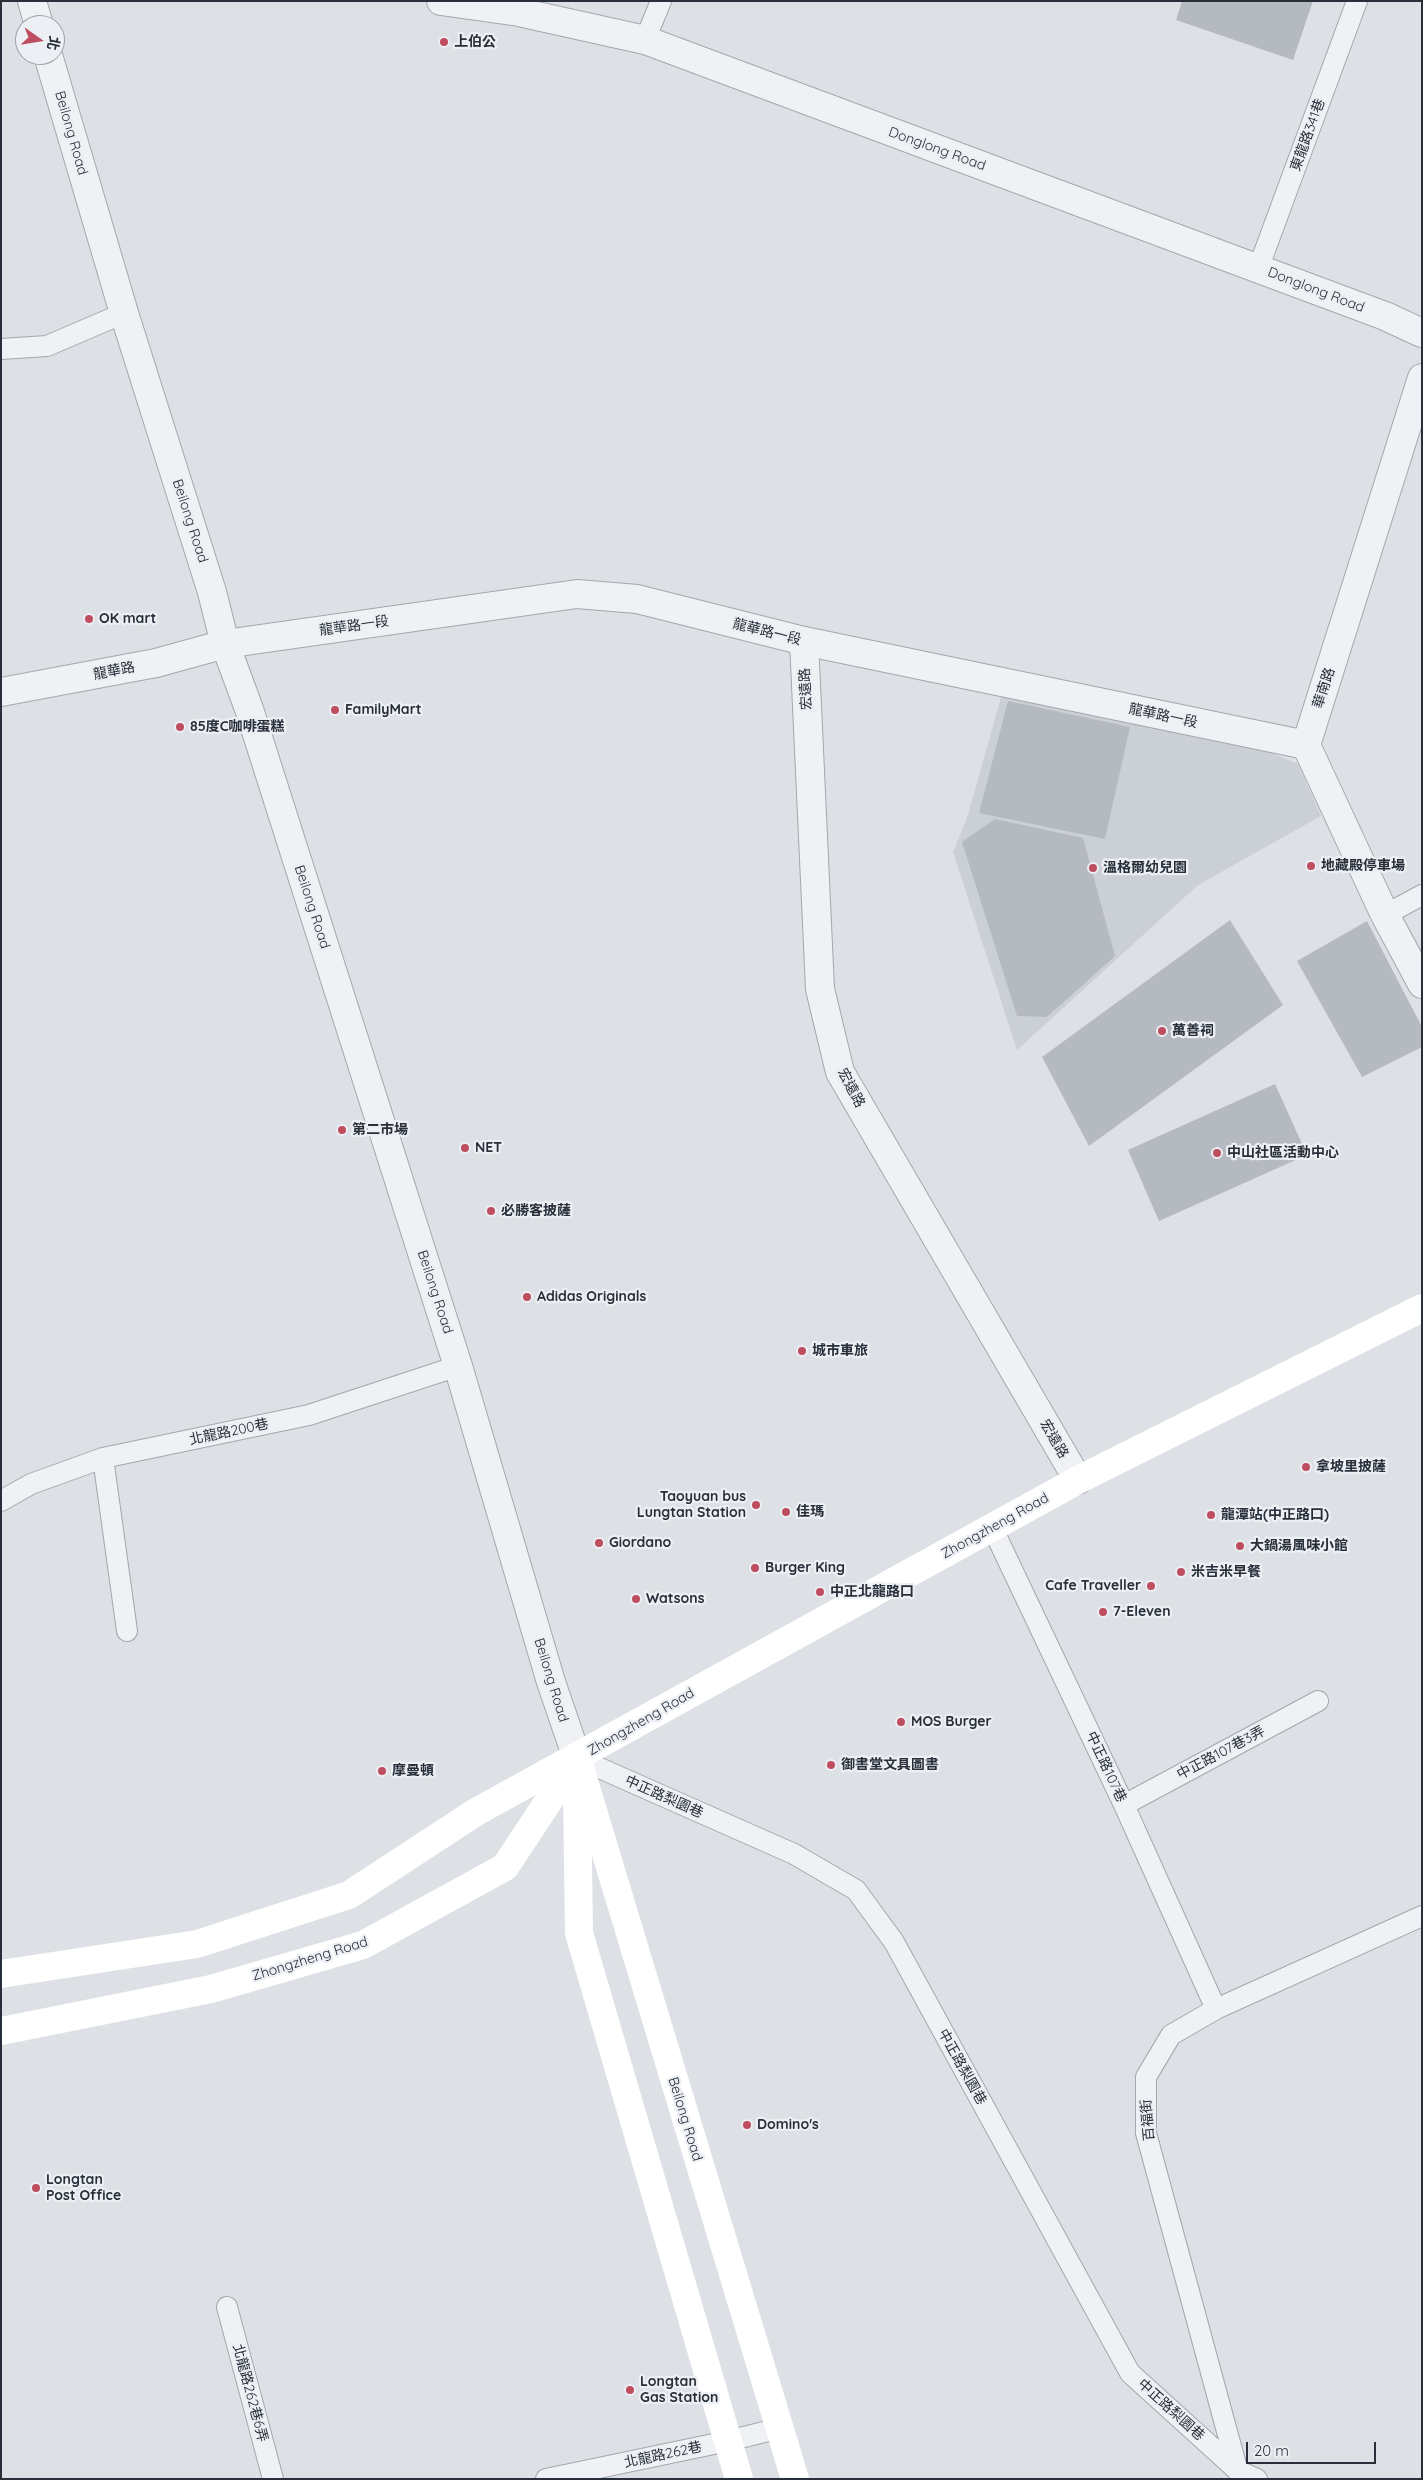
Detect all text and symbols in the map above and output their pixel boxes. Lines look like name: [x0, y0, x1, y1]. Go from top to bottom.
north arrow: [15, 15, 65, 65]
text: 北: [43, 34, 64, 52]
place label: 上伯公: [454, 34, 496, 50]
marker: 上伯公: [438, 36, 450, 48]
street label: Beilong Road: [51, 89, 91, 177]
street label: 東龍路341巷: [1287, 97, 1329, 173]
street label: Donglong Road: [886, 124, 988, 174]
street label: Donglong Road: [1265, 264, 1367, 316]
street label: Beilong Road: [169, 477, 211, 565]
place label: OK mart: [99, 611, 156, 627]
marker: OK mart: [83, 613, 95, 625]
street label: 龍華路一段: [318, 613, 390, 639]
street label: 龍華路一段: [731, 615, 803, 649]
street label: 龍華路: [92, 659, 136, 683]
street label: 華南路: [1310, 665, 1338, 711]
street label: 宏遠路: [797, 668, 815, 710]
street label: 龍華路一段: [1127, 701, 1199, 731]
place label: FamilyMart: [345, 702, 421, 718]
marker: FamilyMart: [329, 704, 341, 716]
place label: 85度C咖啡蛋糕: [190, 719, 285, 735]
marker: 85度C咖啡蛋糕: [174, 721, 186, 733]
place label: 地藏殿停車場: [1321, 858, 1405, 874]
place label: 溫格爾幼兒園: [1103, 860, 1187, 876]
marker: 地藏殿停車場: [1305, 860, 1317, 872]
marker: 溫格爾幼兒園: [1087, 862, 1099, 874]
street label: Beilong Road: [291, 863, 333, 951]
place label: 萬善祠: [1172, 1023, 1214, 1039]
marker: 萬善祠: [1156, 1025, 1168, 1037]
street label: 宏遠路: [834, 1066, 868, 1110]
place label: 第二市場: [352, 1122, 408, 1138]
marker: 第二市場: [336, 1124, 348, 1136]
place label: NET: [475, 1140, 502, 1156]
marker: NET: [459, 1142, 471, 1154]
place label: 中山社區活動中心: [1227, 1145, 1339, 1161]
marker: 中山社區活動中心: [1211, 1147, 1223, 1159]
place label: 必勝客披薩: [501, 1203, 571, 1219]
marker: 必勝客披薩: [485, 1205, 497, 1217]
street label: Beilong Road: [414, 1248, 456, 1336]
place label: Adidas Originals: [537, 1289, 646, 1305]
marker: Adidas Originals: [521, 1291, 533, 1303]
place label: 城市車旅: [812, 1343, 868, 1359]
marker: 城市車旅: [796, 1345, 808, 1357]
street label: 北龍路200巷: [188, 1415, 270, 1449]
street label: 宏遠路: [1036, 1417, 1072, 1461]
place label: 拿坡里披薩: [1316, 1459, 1386, 1475]
marker: 拿坡里披薩: [1300, 1461, 1312, 1473]
place label: Taoyuan bus Lungtan Station: [637, 1489, 746, 1521]
street label: Zhongzheng Road: [938, 1490, 1052, 1562]
marker: Taoyuan bus Lungtan Station: [750, 1499, 762, 1511]
place label: 佳瑪: [796, 1504, 824, 1520]
marker: 佳瑪: [780, 1506, 792, 1518]
place label: 龍潭站(中正路口): [1221, 1507, 1329, 1523]
marker: 龍潭站(中正路口): [1205, 1509, 1217, 1521]
place label: Giordano: [609, 1535, 671, 1551]
marker: Giordano: [593, 1537, 605, 1549]
place label: 大鍋湯風味小館: [1250, 1538, 1348, 1554]
marker: 大鍋湯風味小館: [1234, 1540, 1246, 1552]
place label: Burger King: [765, 1560, 845, 1576]
marker: Burger King: [749, 1562, 761, 1574]
place label: 米吉米早餐: [1191, 1564, 1261, 1580]
marker: 米吉米早餐: [1175, 1566, 1187, 1578]
place label: Cafe Traveller: [1045, 1578, 1141, 1594]
marker: Cafe Traveller: [1145, 1580, 1157, 1592]
place label: 中正北龍路口: [830, 1584, 914, 1600]
marker: 中正北龍路口: [814, 1586, 826, 1598]
place label: Watsons: [646, 1591, 704, 1607]
marker: Watsons: [630, 1593, 642, 1605]
place label: 7-Eleven: [1113, 1604, 1170, 1620]
marker: 7-Eleven: [1097, 1606, 1109, 1618]
street label: Beilong Road: [530, 1636, 572, 1724]
street label: Zhongzheng Road: [585, 1685, 697, 1759]
place label: MOS Burger: [911, 1714, 992, 1730]
marker: MOS Burger: [895, 1716, 907, 1728]
street label: 中正路107巷3弄: [1174, 1723, 1268, 1783]
street label: 中正路107巷: [1082, 1729, 1130, 1805]
place label: 御書堂文具圖書: [841, 1757, 939, 1773]
marker: 御書堂文具圖書: [825, 1759, 837, 1771]
place label: 摩曼頓: [392, 1763, 434, 1779]
marker: 摩曼頓: [376, 1765, 388, 1777]
street label: 中正路梨園巷: [622, 1772, 706, 1822]
street label: Zhongzheng Road: [250, 1933, 370, 1985]
street label: 中正路梨園巷: [934, 2026, 990, 2108]
street label: Beilong Road: [664, 2075, 706, 2163]
street label: 百福街: [1138, 2098, 1158, 2142]
place label: Domino's: [757, 2117, 819, 2133]
marker: Domino's: [741, 2119, 753, 2131]
place label: Longtan Post Office: [46, 2172, 121, 2204]
marker: Longtan Post Office: [30, 2182, 42, 2194]
street label: 北龍路262巷6弄: [229, 2342, 271, 2444]
place label: Longtan Gas Station: [640, 2374, 718, 2406]
street label: 中正路梨園巷: [1134, 2376, 1208, 2444]
marker: Longtan Gas Station: [624, 2384, 636, 2396]
scale bar: [1248, 2432, 1378, 2464]
street label: 北龍路262巷: [623, 2439, 703, 2471]
text: 20 m: [1254, 2441, 1289, 2460]

